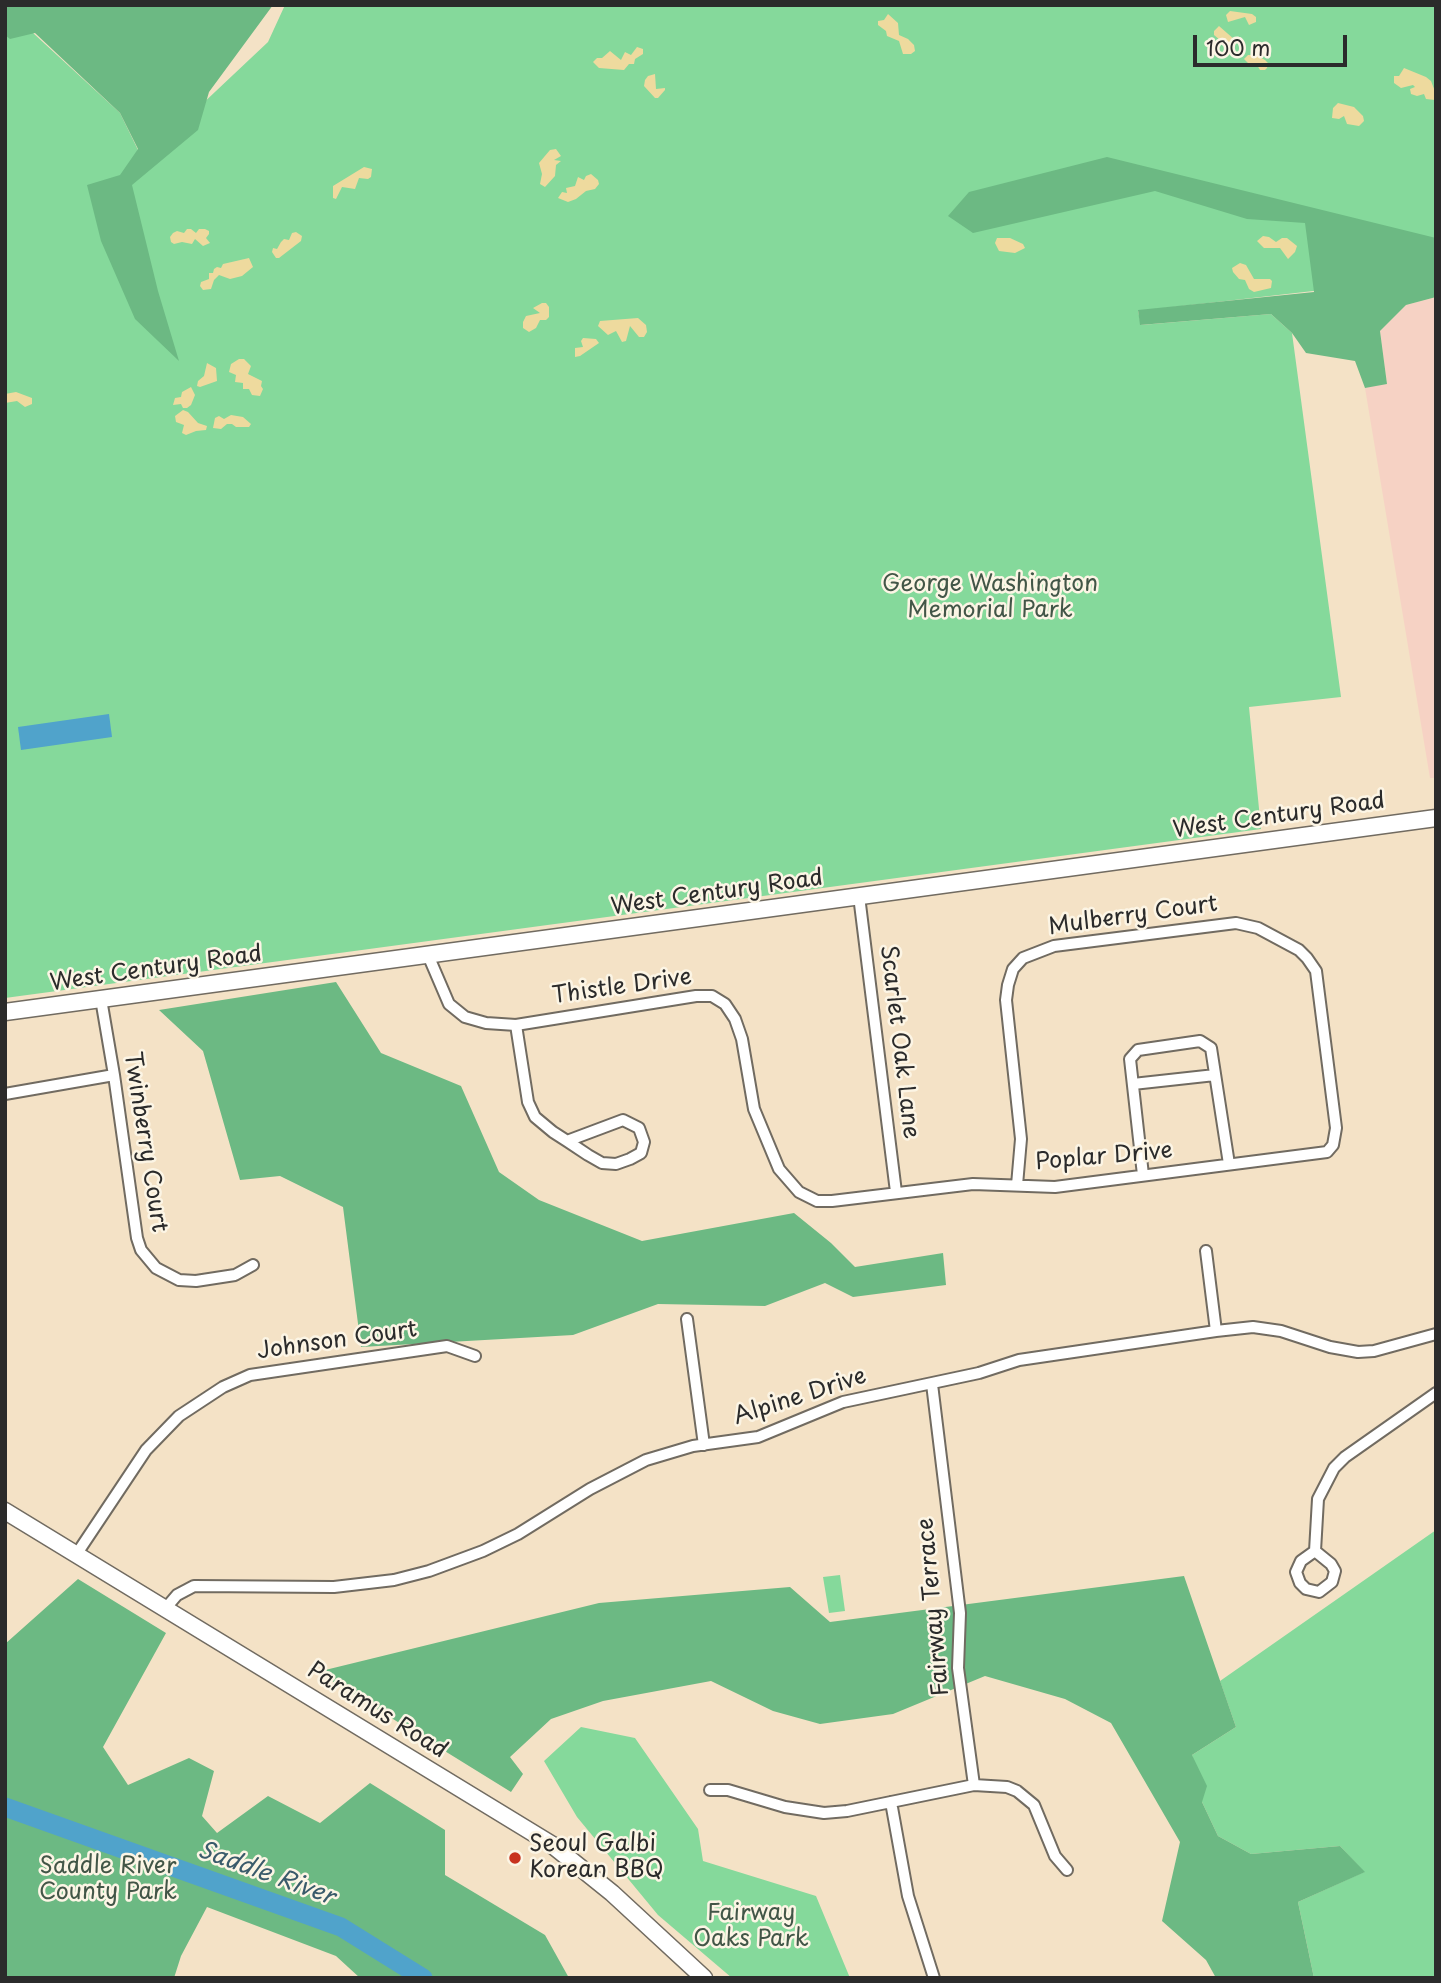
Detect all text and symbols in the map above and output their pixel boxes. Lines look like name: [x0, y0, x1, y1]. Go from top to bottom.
scale bar: [1196, 21, 1350, 65]
text: 100 m: [1206, 31, 1270, 63]
park label: George Washington Memorial Park: [882, 571, 1098, 625]
street label: West Century Road: [1171, 787, 1387, 845]
street label: West Century Road: [609, 864, 825, 922]
street label: Mulberry Court: [1047, 890, 1219, 942]
street label: West Century Road: [48, 940, 264, 998]
street label: Scarlet Oak Lane: [873, 944, 925, 1140]
street label: Thistle Drive: [550, 964, 694, 1010]
street label: Twinberry Court: [117, 1050, 173, 1234]
street label: Poplar Drive: [1034, 1137, 1174, 1177]
street label: Johnson Court: [255, 1316, 419, 1366]
street label: Alpine Drive: [730, 1363, 870, 1431]
street label: Fairway Terrace: [912, 1517, 956, 1697]
street label: Paramus Road: [302, 1657, 452, 1765]
place label: Seoul Galbi Korean BBQ: [529, 1831, 663, 1885]
water label: Saddle River: [194, 1836, 338, 1912]
marker: Seoul Galbi Korean BBQ: [507, 1850, 523, 1866]
park label: Saddle River County Park: [39, 1853, 177, 1907]
park label: Fairway Oaks Park: [693, 1900, 809, 1954]

